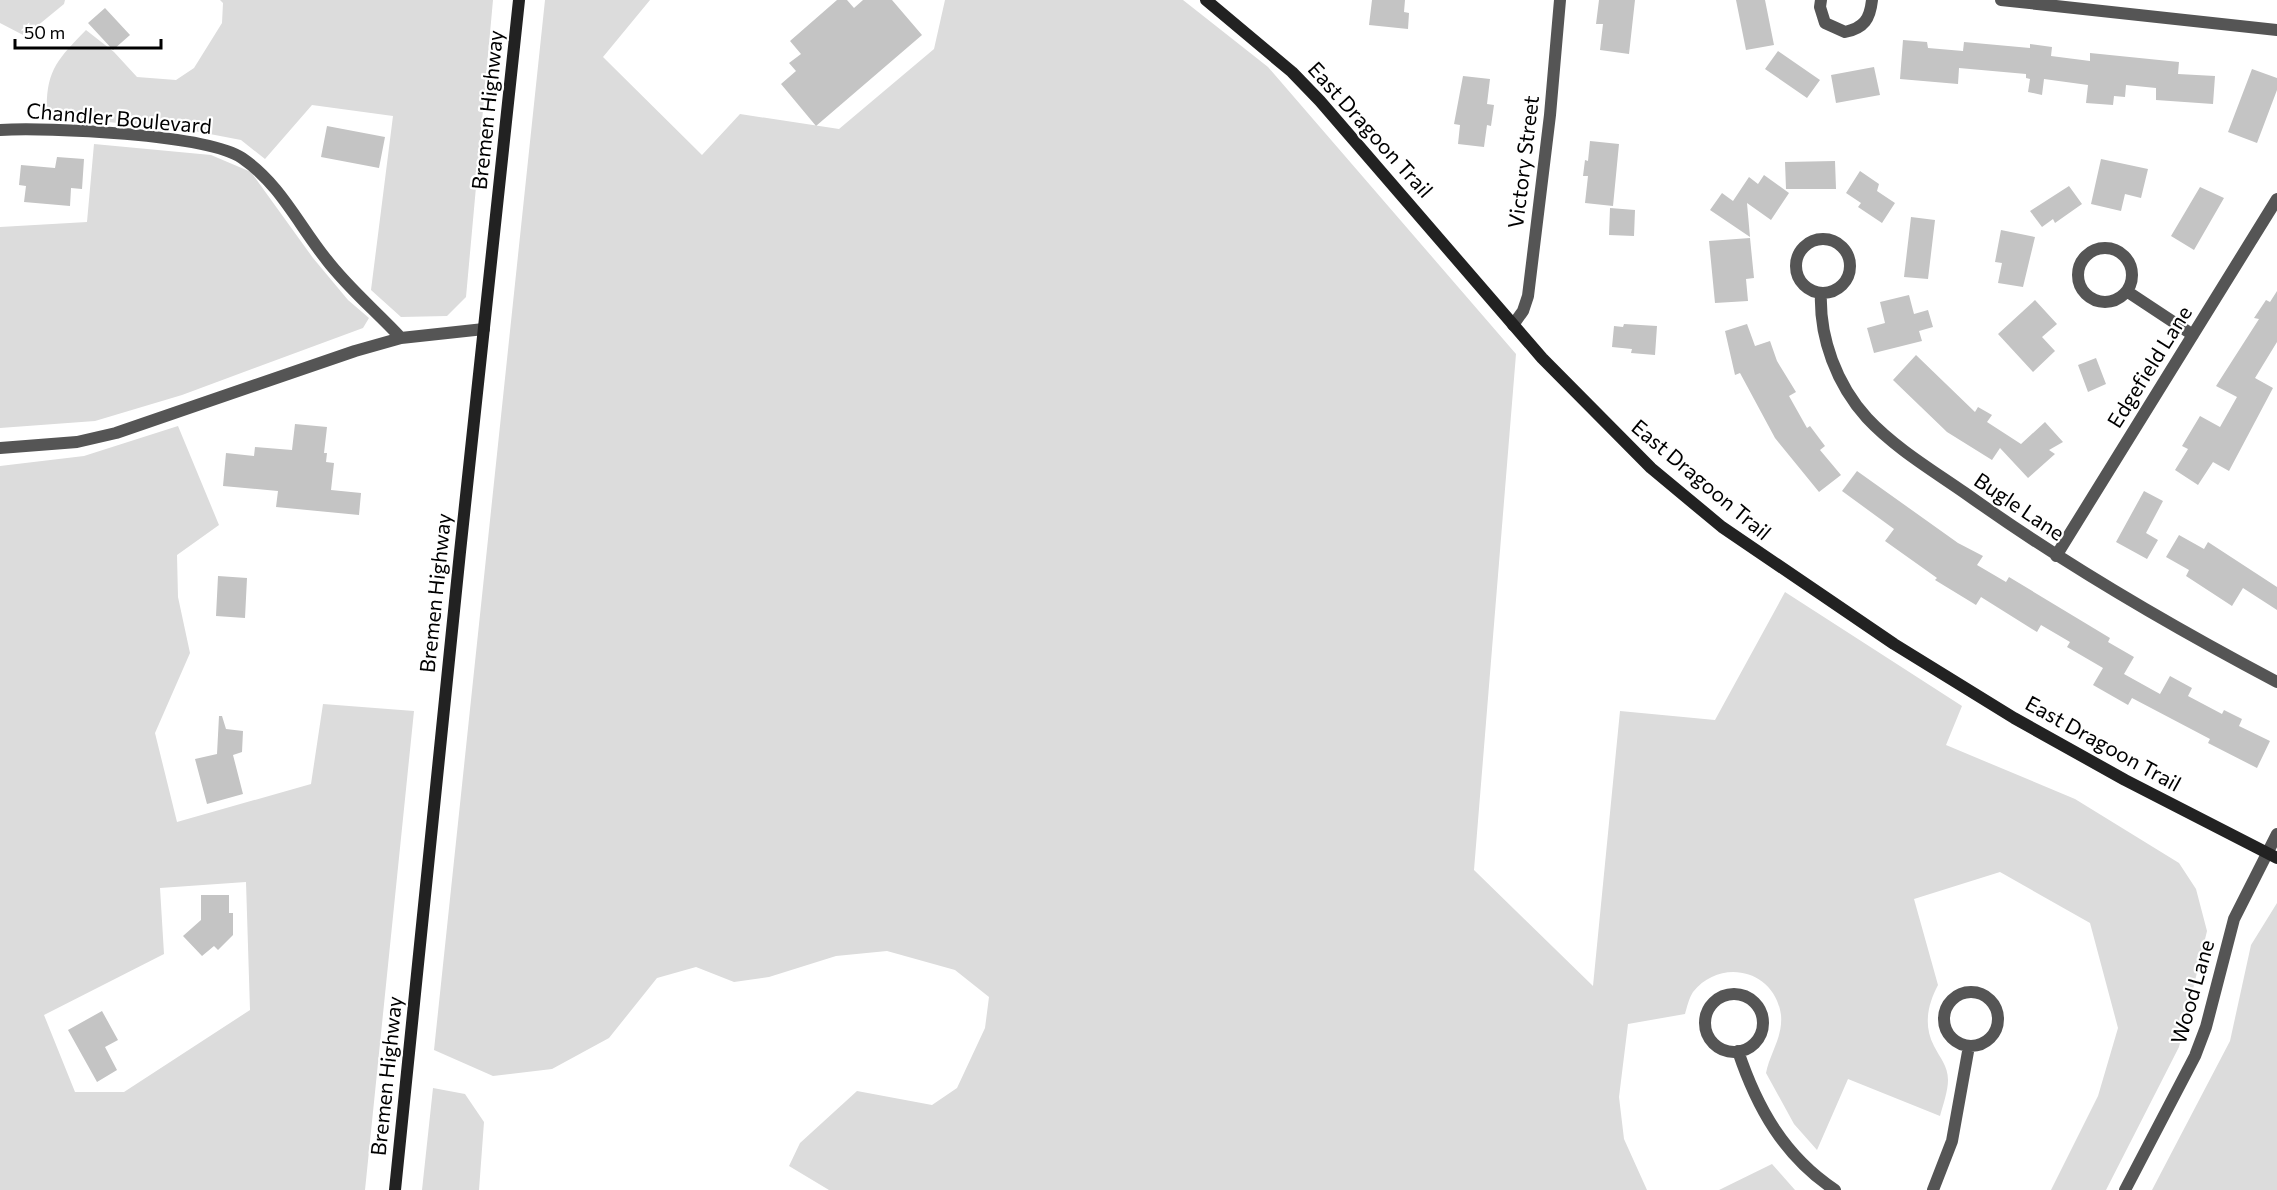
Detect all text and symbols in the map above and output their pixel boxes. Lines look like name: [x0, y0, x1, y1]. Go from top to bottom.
scale bar: [15, 12, 160, 50]
text: 50 m: [24, 21, 65, 43]
street label: Bremen Highway: [466, 29, 507, 191]
street label: East Dragoon Trail: [1304, 56, 1439, 202]
street label: Victory Street: [1502, 94, 1543, 230]
street label: Chandler Boulevard: [25, 97, 213, 138]
street label: Edgefield Lane: [2101, 301, 2196, 432]
street label: East Dragoon Trail: [1627, 413, 1777, 544]
street label: Bugle Lane: [1970, 467, 2070, 545]
street label: Bremen Highway: [414, 512, 455, 674]
street label: East Dragoon Trail: [2022, 690, 2186, 796]
street label: Wood Lane: [2165, 937, 2218, 1047]
street label: Bremen Highway: [365, 995, 406, 1157]

